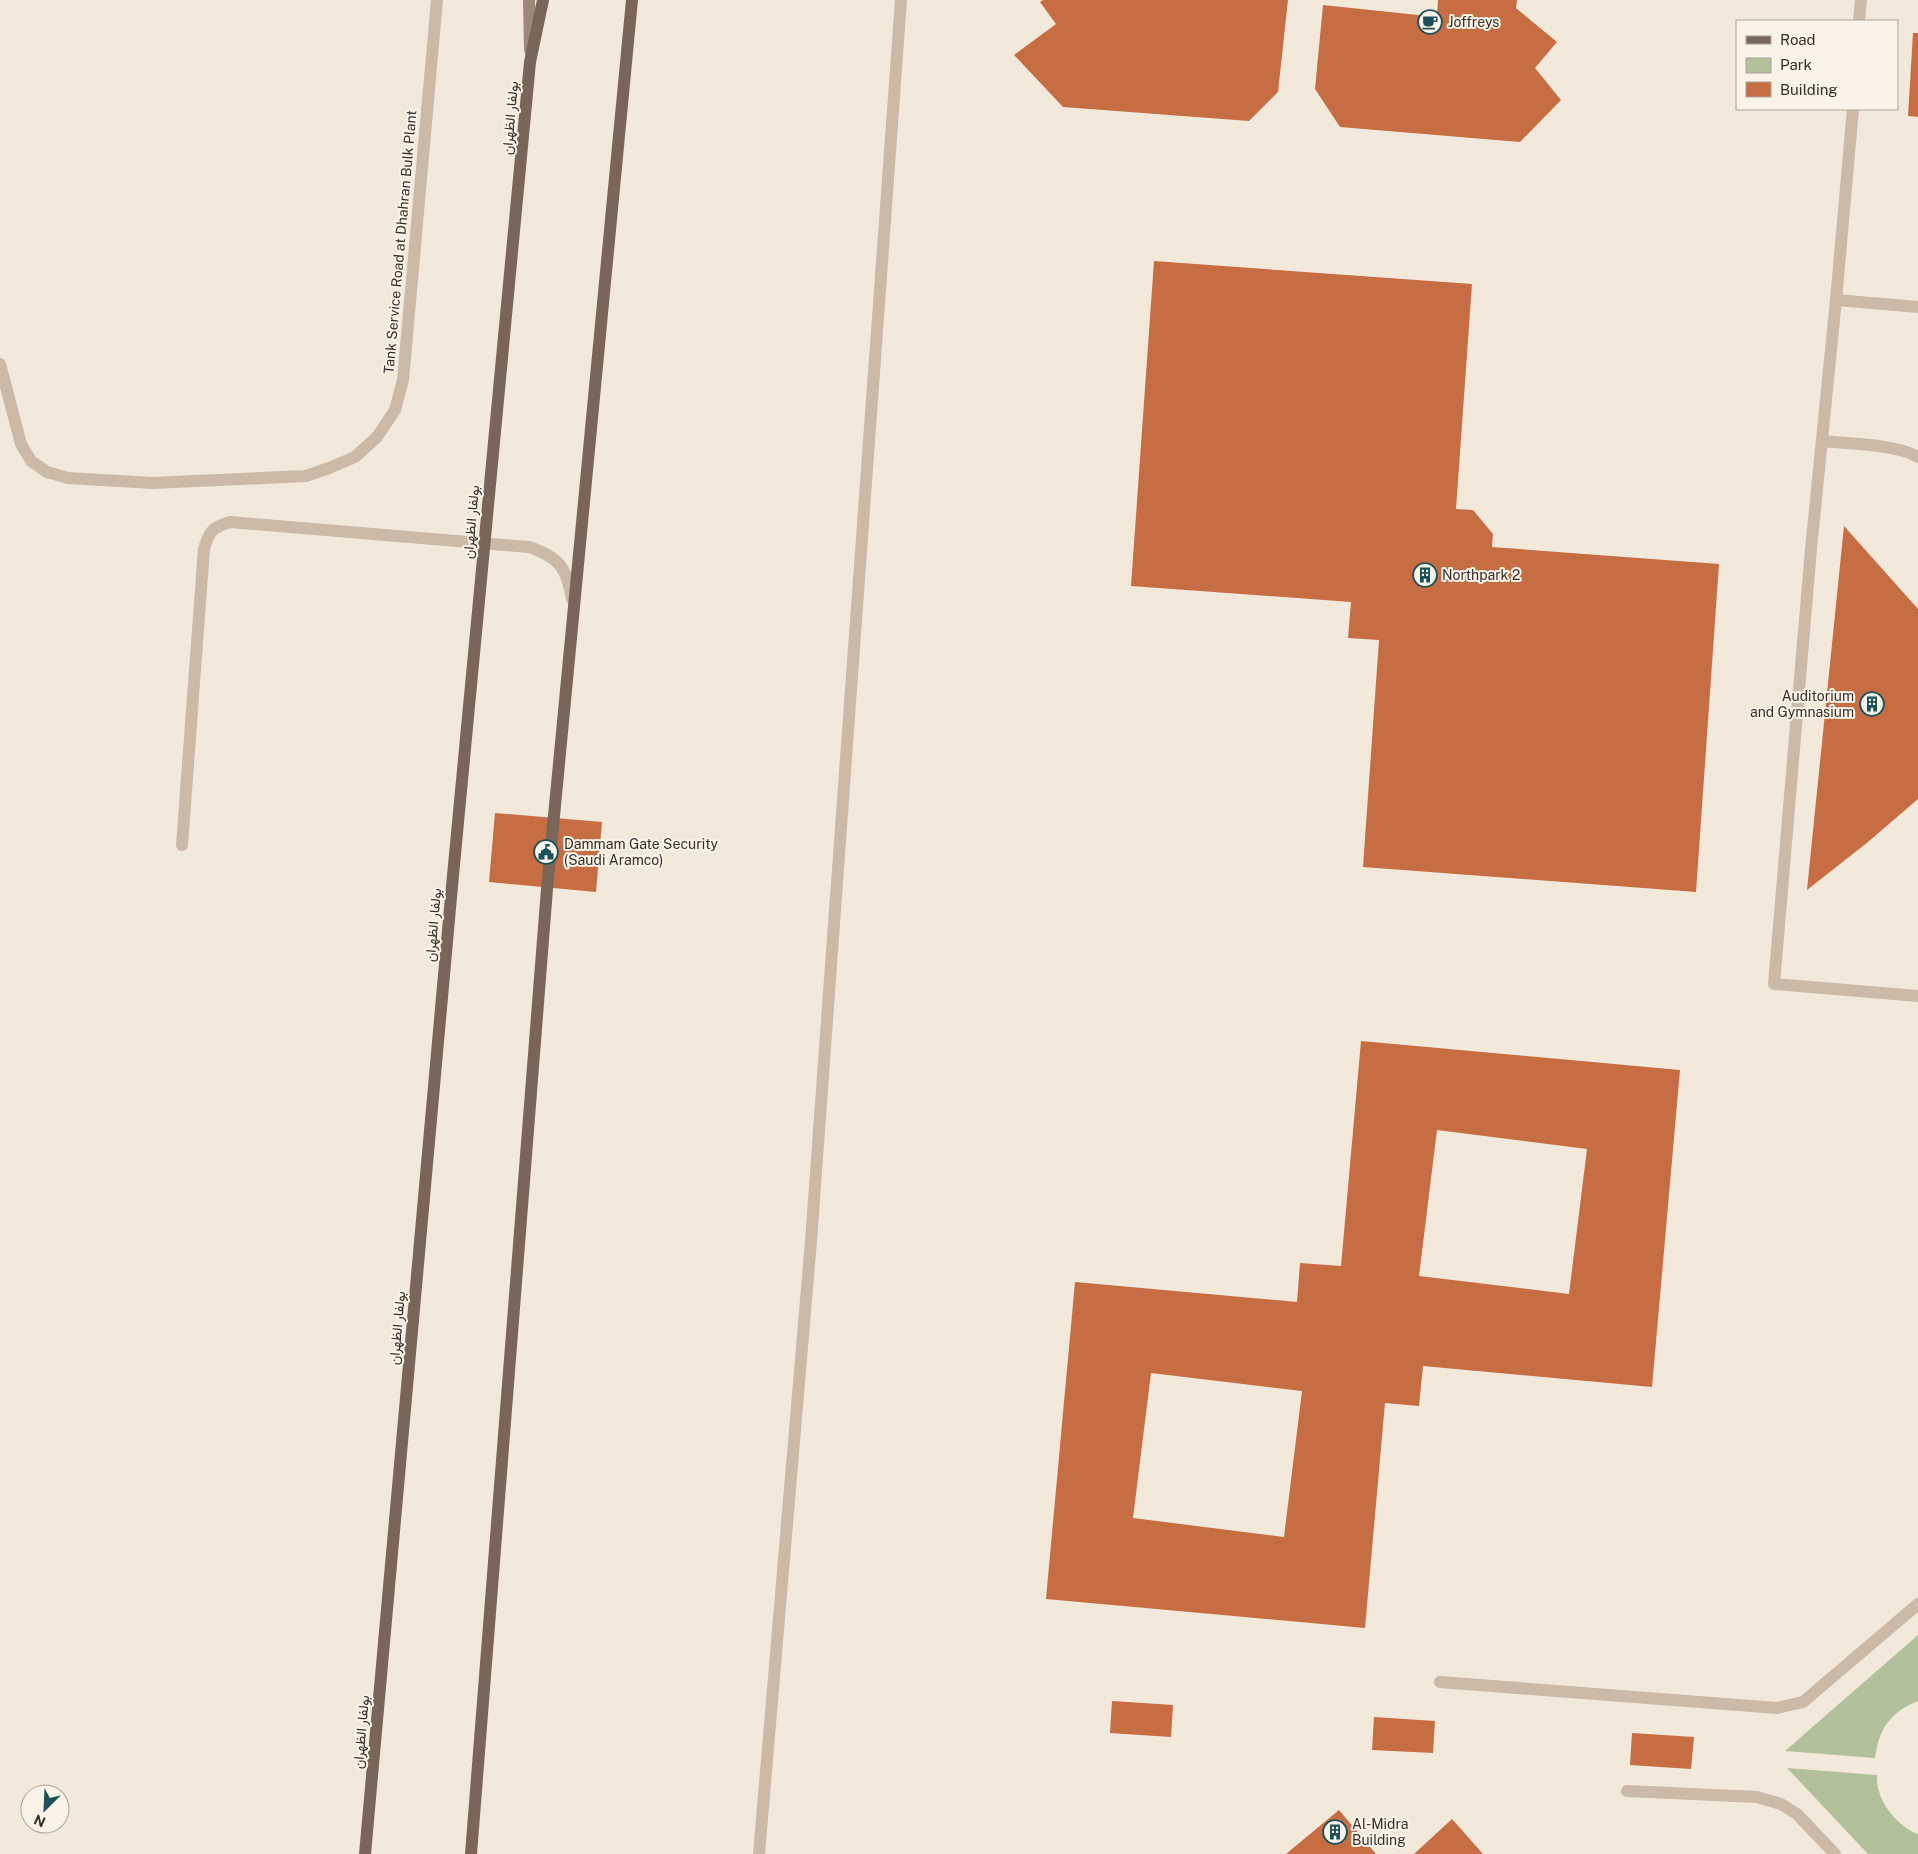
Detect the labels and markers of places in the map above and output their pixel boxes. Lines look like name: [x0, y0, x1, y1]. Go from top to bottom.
cafe icon: Joffreys: [1417, 9, 1443, 35]
place label: Joffreys: [1448, 14, 1499, 30]
building icon: Northpark 2: [1412, 562, 1438, 588]
place label: Northpark 2: [1442, 567, 1520, 583]
place label: Auditorium and Gymnasium: [1750, 688, 1854, 720]
building icon: Auditorium and Gymnasium: [1859, 691, 1885, 717]
place label: Dammam Gate Security (Saudi Aramco): [564, 836, 719, 868]
public building icon: Dammam Gate Security (Saudi Aramco): [533, 839, 559, 865]
place label: Al-Midra Building: [1352, 1816, 1408, 1848]
building icon: Al-Midra Building: [1322, 1819, 1348, 1845]

